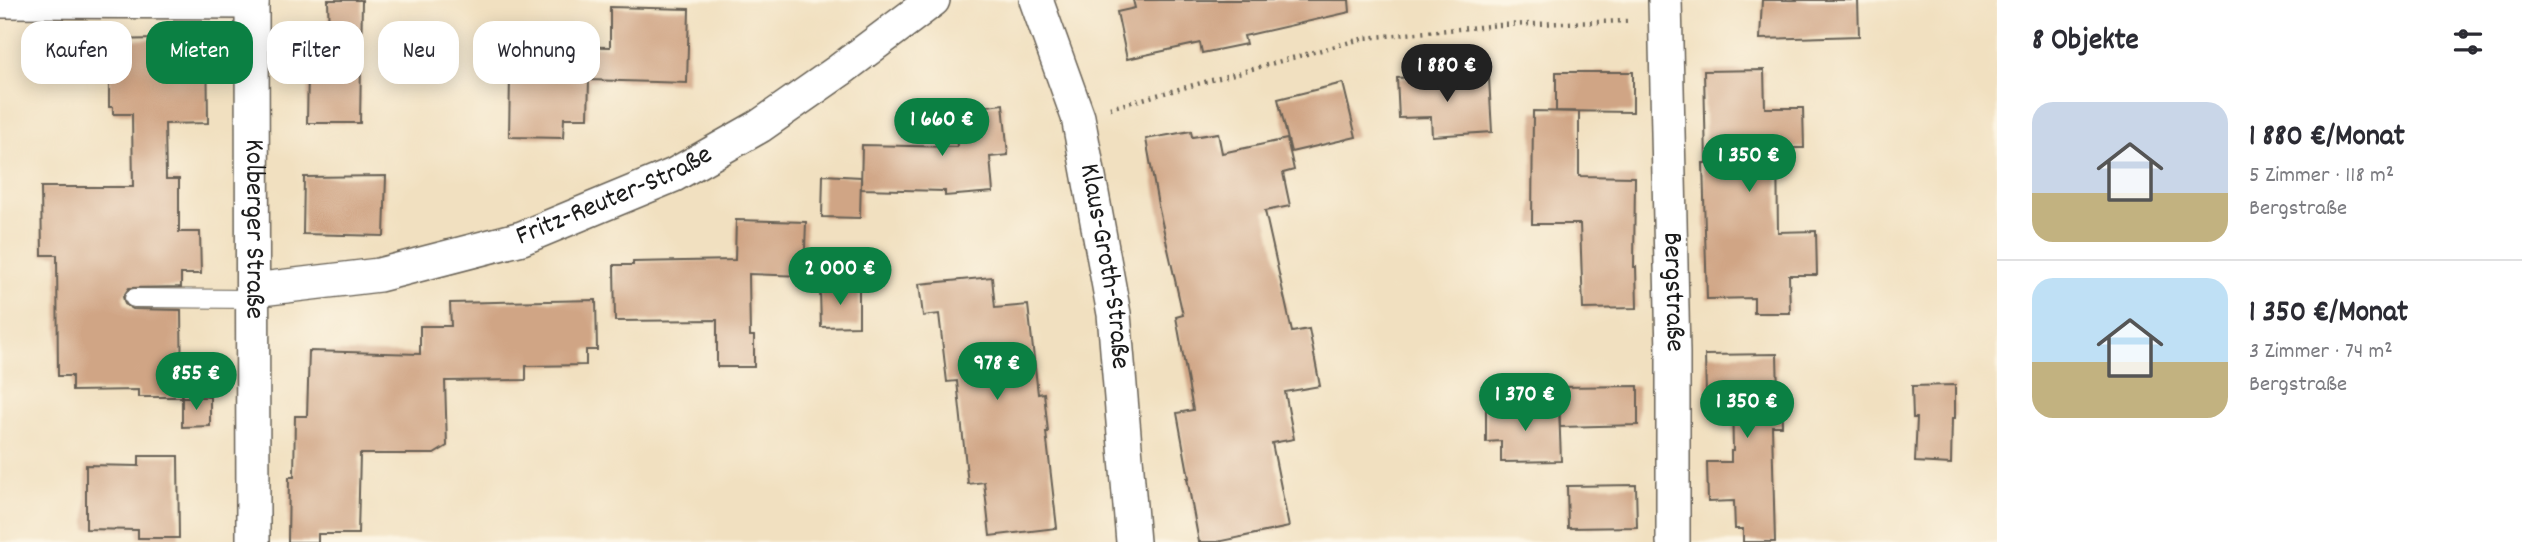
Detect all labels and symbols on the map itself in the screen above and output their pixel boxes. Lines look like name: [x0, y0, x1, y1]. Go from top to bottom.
pin: 1 880 €: [1382, 44, 1512, 104]
pin: 1 660 €: [877, 99, 1007, 158]
pin: 1 350 €: [1684, 134, 1814, 194]
street label: Fritz-Reuter-Straße: [510, 137, 721, 258]
street label: Kolberger Straße: [232, 139, 273, 319]
street label: Klaus-Groth-Straße: [1067, 160, 1139, 371]
street label: Bergstraße: [1650, 232, 1693, 352]
pin: 2 000 €: [775, 247, 905, 307]
pin: 978 €: [948, 342, 1046, 402]
pin: 855 €: [147, 352, 245, 412]
pin: 1 370 €: [1460, 374, 1590, 433]
pin: 1 350 €: [1682, 380, 1812, 440]

